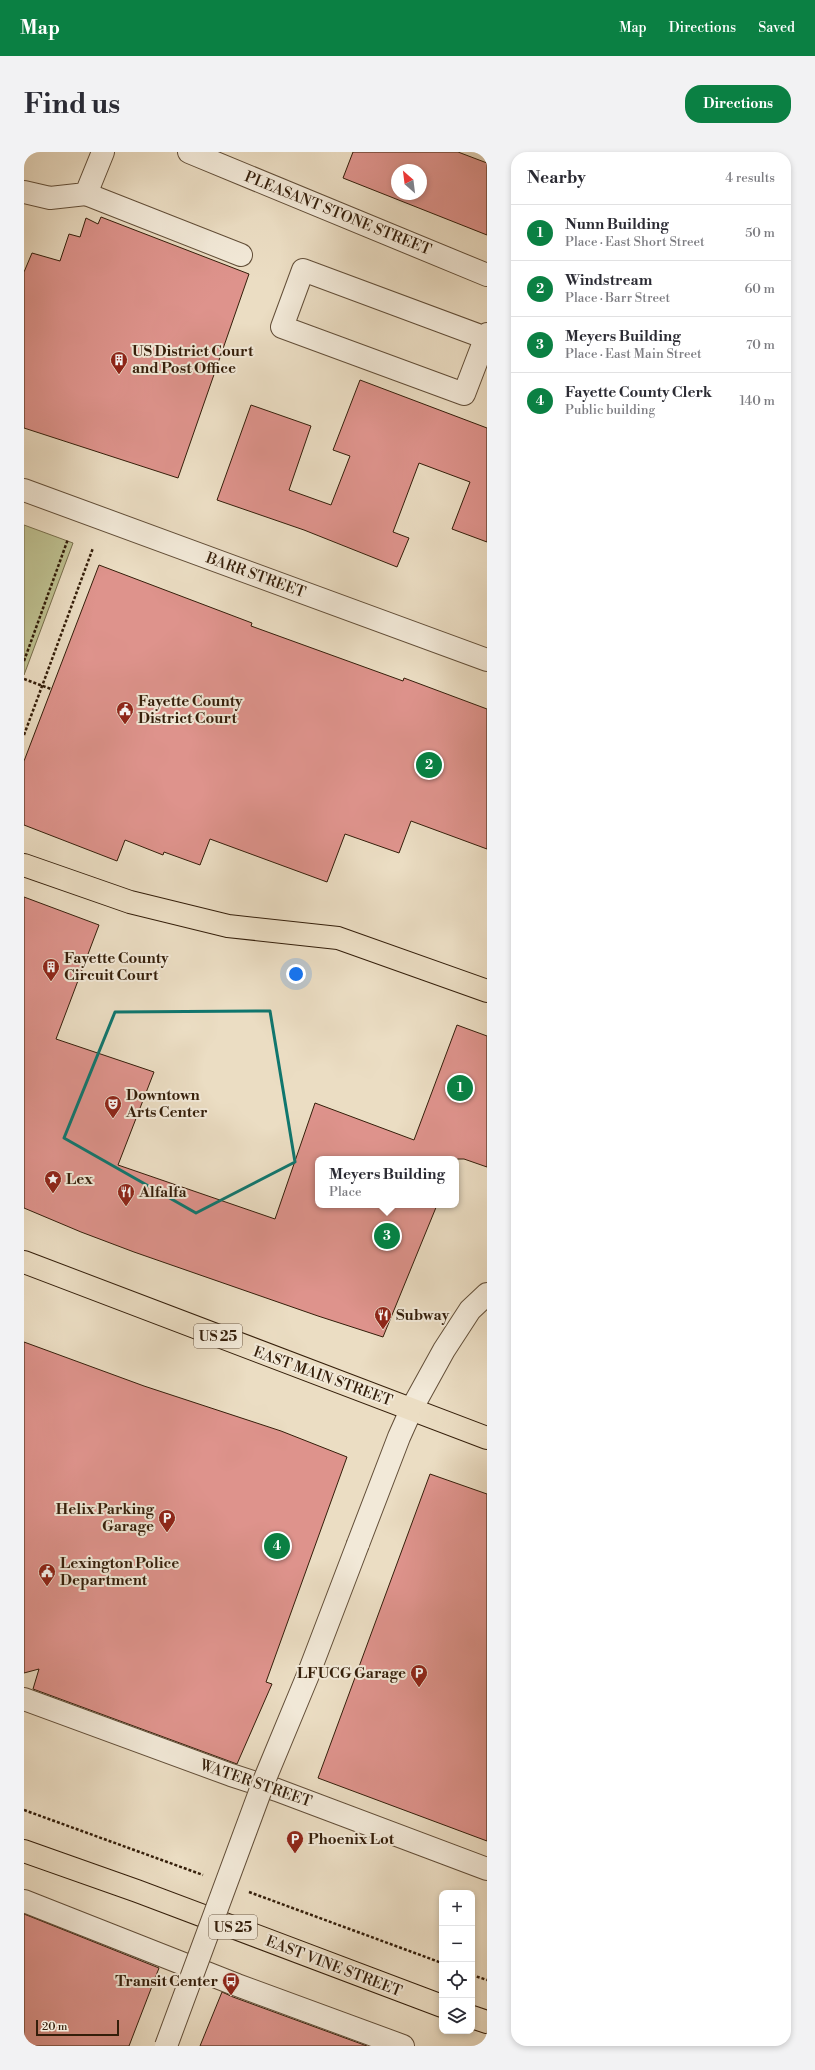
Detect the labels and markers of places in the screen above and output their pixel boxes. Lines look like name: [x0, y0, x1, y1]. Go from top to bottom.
place label: US District Court and Post Office: [132, 342, 254, 378]
building icon: US District Court and Post Office: [109, 350, 129, 375]
place label: Fayette County District Court: [138, 692, 243, 728]
public building icon: Fayette County District Court: [115, 700, 135, 725]
pin: 2: [416, 750, 442, 780]
place label: Fayette County Circuit Court: [64, 949, 169, 985]
building icon: Fayette County Circuit Court: [41, 957, 61, 982]
pin: 1: [447, 1073, 473, 1103]
place label: Downtown Arts Center: [125, 1086, 208, 1122]
theatre icon: Downtown Arts Center: [103, 1094, 123, 1119]
place icon: Lex: [43, 1169, 63, 1194]
place label: Lex: [66, 1170, 93, 1189]
restaurant icon: Alfalfa: [116, 1182, 136, 1207]
place label: Alfalfa: [138, 1183, 187, 1202]
pin: 3: [374, 1221, 400, 1251]
restaurant icon: Subway: [373, 1305, 393, 1330]
place label: Subway: [396, 1306, 450, 1325]
place label: Helix Parking Garage: [56, 1500, 155, 1536]
parking icon: Helix Parking Garage: [157, 1508, 177, 1533]
pin: 4: [264, 1531, 290, 1561]
place label: Lexington Police Department: [60, 1554, 179, 1590]
public building icon: Lexington Police Department: [37, 1562, 57, 1587]
parking icon: LFUCG Garage: [409, 1663, 429, 1688]
place label: LFUCG Garage: [297, 1664, 406, 1683]
parking icon: Phoenix Lot: [285, 1829, 305, 1854]
place label: Phoenix Lot: [308, 1830, 395, 1849]
bus stop icon: Transit Center: [221, 1971, 241, 1996]
place label: Transit Center: [115, 1972, 218, 1991]

